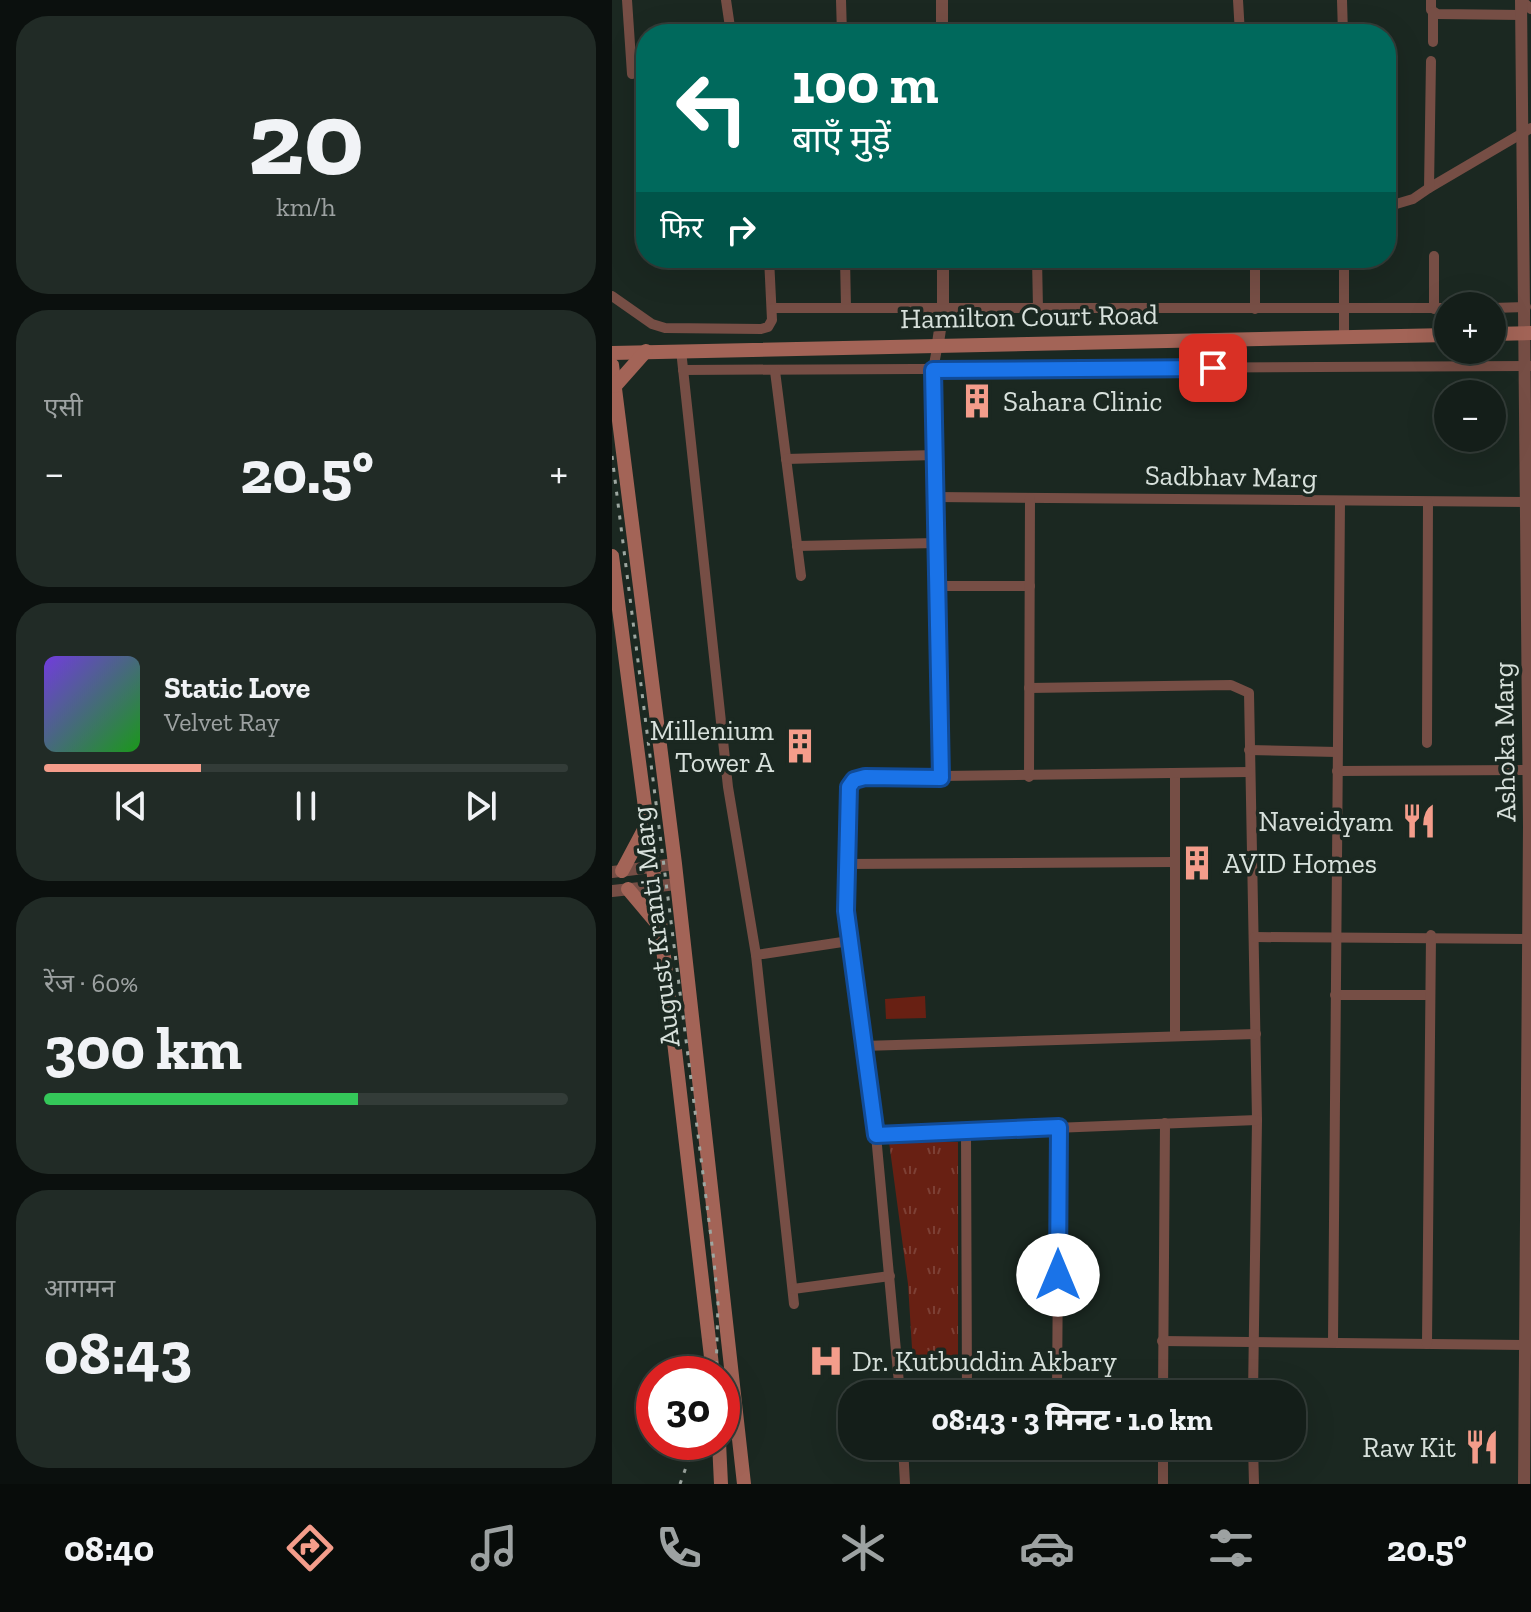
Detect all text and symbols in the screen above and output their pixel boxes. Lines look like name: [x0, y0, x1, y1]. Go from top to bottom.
text: 100 m: [792, 50, 939, 117]
icon: left: [660, 56, 764, 160]
text: 20: [248, 76, 364, 201]
text: बाएँ मुड़ें: [792, 118, 891, 161]
text: km/h: [276, 191, 336, 223]
icon: right: [719, 208, 763, 252]
text: फिर: [660, 210, 703, 246]
map controls: [1434, 292, 1506, 452]
button: +: [1434, 292, 1506, 364]
street label: Hamilton Court Road: [900, 298, 1158, 335]
pin: [1179, 334, 1247, 402]
icon: arrive: [1191, 346, 1235, 390]
button: −: [1434, 380, 1506, 452]
building icon: Sahara Clinic: [958, 382, 996, 420]
place label: Sahara Clinic: [1003, 385, 1163, 418]
text: एसी: [44, 391, 83, 423]
text: 20.5°: [240, 436, 374, 508]
text: −: [44, 446, 65, 499]
text: +: [549, 446, 568, 499]
street label: Sadbhav Marg: [1145, 458, 1317, 495]
street label: Ashoka Marg: [1487, 662, 1522, 822]
text: Static Love: [164, 670, 310, 706]
text: Velvet Ray: [164, 706, 280, 738]
place label: Millenium Tower A: [650, 714, 775, 779]
building icon: Millenium Tower A: [781, 727, 819, 765]
icon: previous: [109, 784, 153, 828]
icon: pause: [284, 784, 328, 828]
icon: next: [459, 784, 503, 828]
restaurant icon: Naveidyam: [1400, 802, 1438, 840]
street label: August Kranti Marg: [624, 805, 687, 1049]
place label: Naveidyam: [1258, 805, 1393, 838]
building icon: AVID Homes: [1178, 844, 1216, 882]
place label: AVID Homes: [1223, 847, 1377, 880]
text: रेंज · 60%: [44, 967, 138, 999]
text: 300 km: [44, 1012, 242, 1084]
position arrow: [1016, 1233, 1100, 1317]
text: आगमन: [44, 1272, 115, 1304]
text: 08:43: [44, 1317, 192, 1389]
hospital icon: Dr. Kutbuddin Akbary: [807, 1342, 845, 1380]
place label: Dr. Kutbuddin Akbary: [852, 1345, 1117, 1378]
speed limit sign: 30: [636, 1356, 740, 1460]
text: 08:43 · 3 मिनट · 1.0 km: [931, 1402, 1213, 1438]
restaurant icon: Raw Kit: [1463, 1428, 1501, 1466]
place label: Raw Kit: [1362, 1431, 1457, 1464]
icon: directions: [282, 1520, 338, 1576]
icon: music: [466, 1520, 522, 1576]
icon: phone: [651, 1520, 707, 1576]
icon: climate: [835, 1520, 891, 1576]
icon: car: [1019, 1520, 1075, 1576]
icon: filters: [1203, 1520, 1259, 1576]
text: 08:40: [64, 1527, 154, 1570]
text: 20.5°: [1387, 1527, 1467, 1570]

